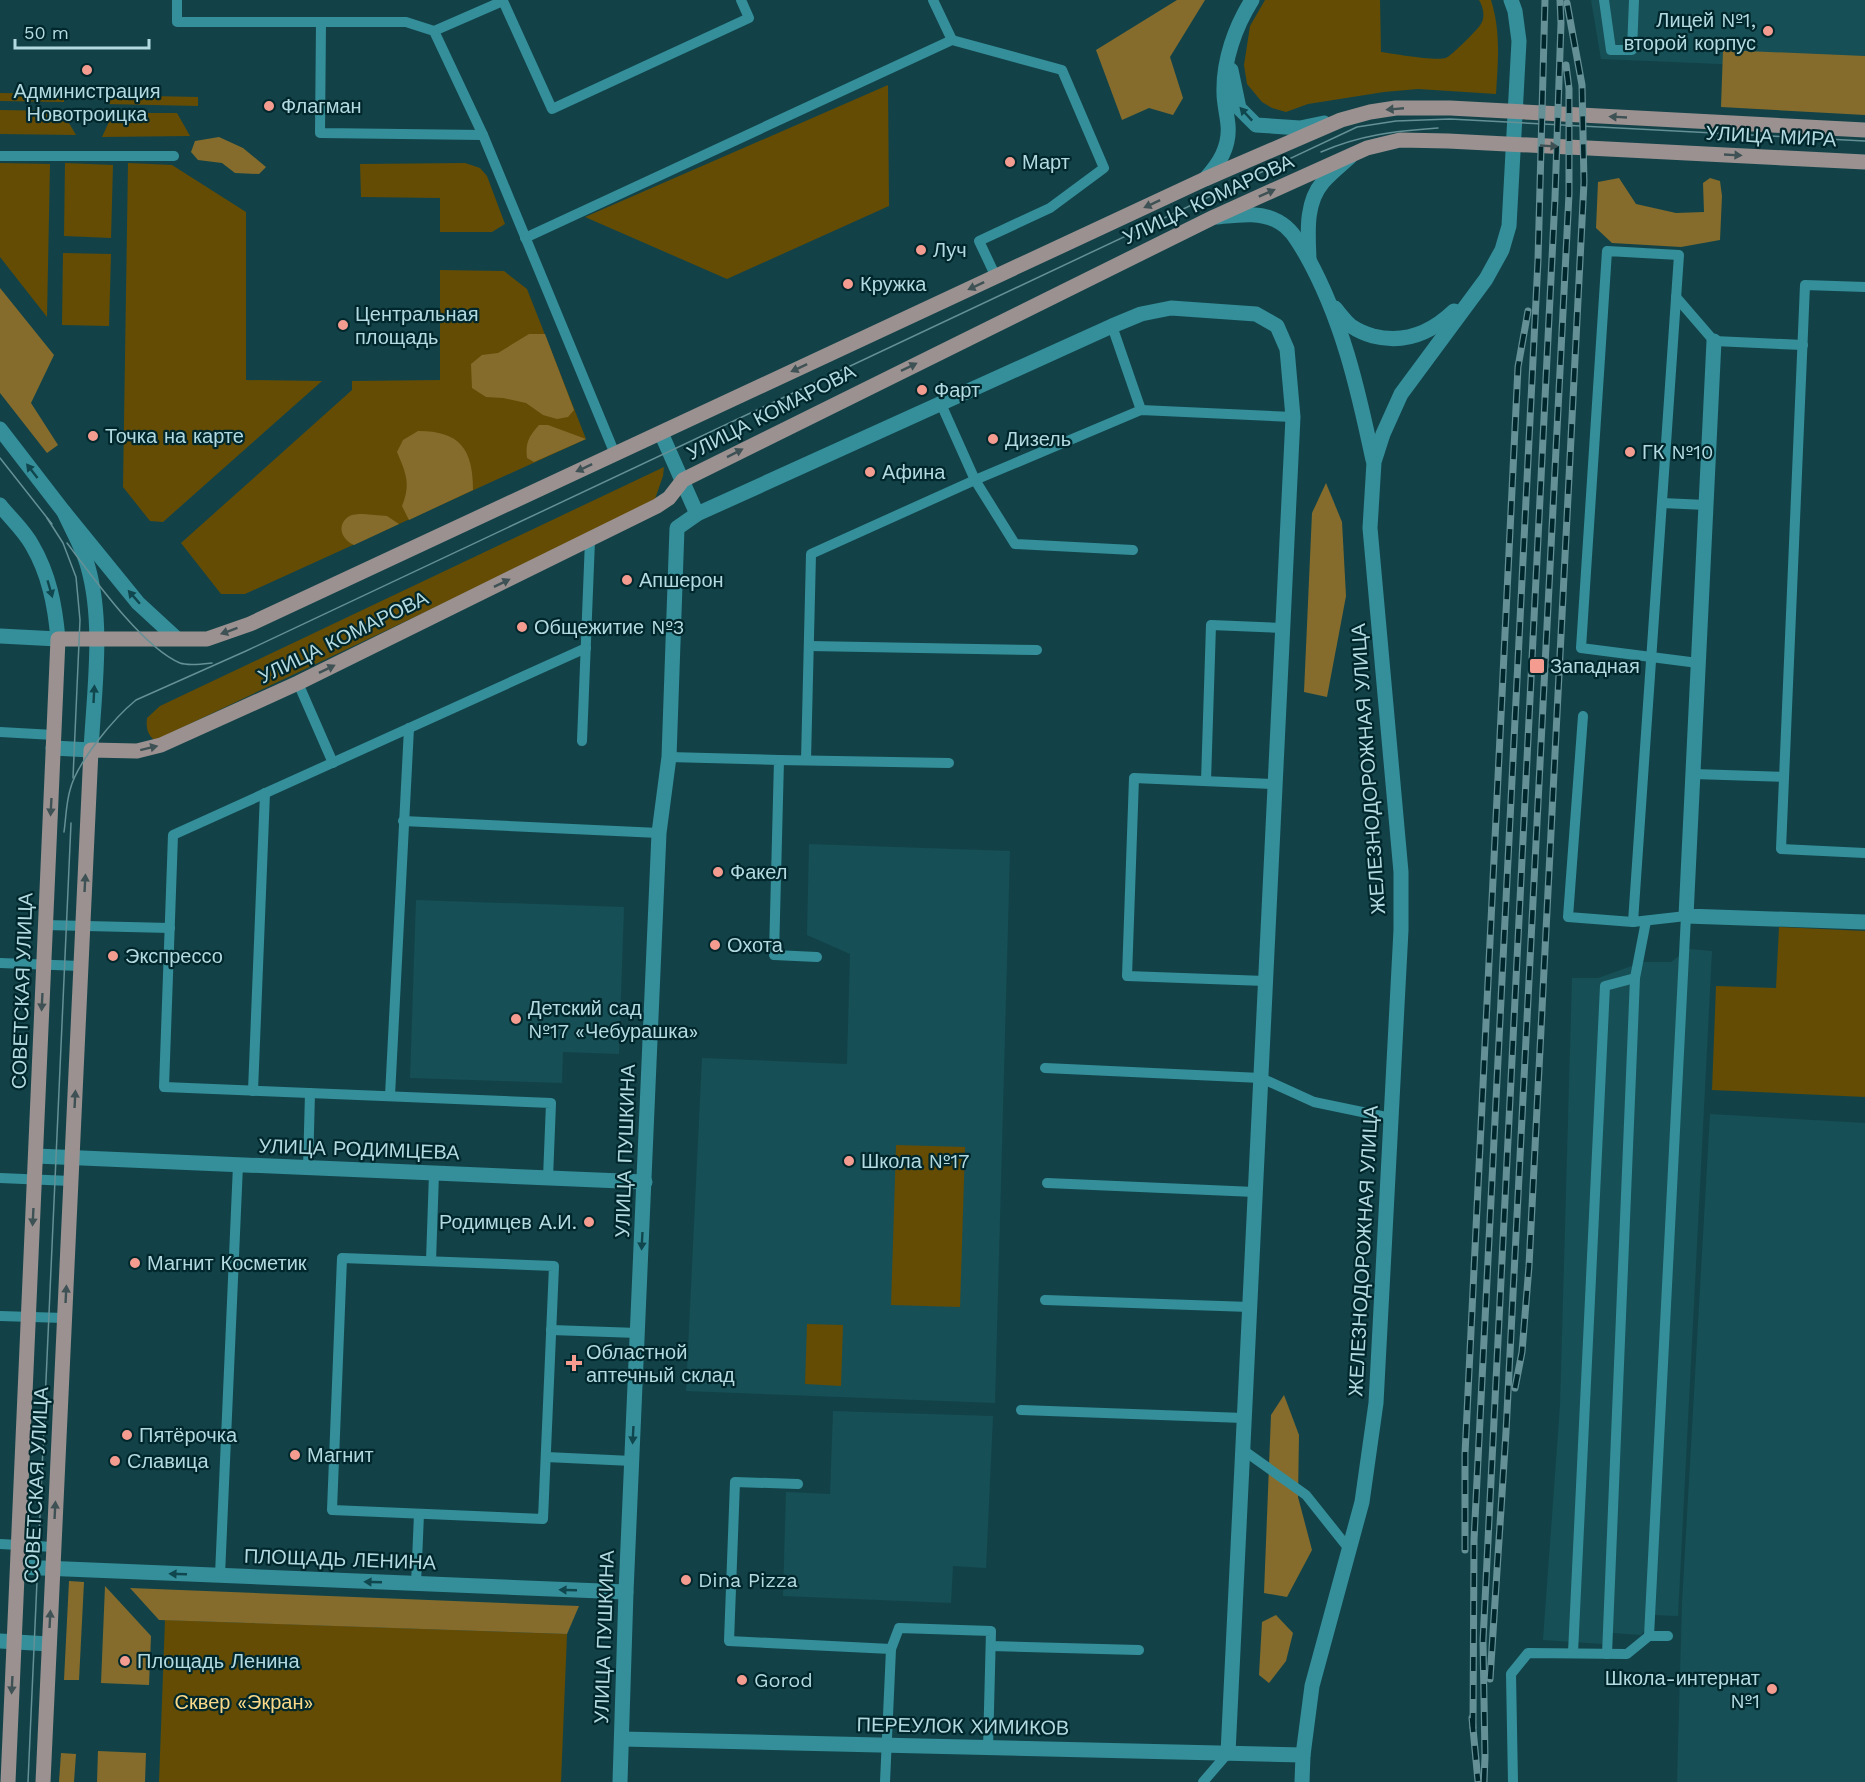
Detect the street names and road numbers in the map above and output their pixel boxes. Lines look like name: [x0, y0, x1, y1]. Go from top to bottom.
street label: УЛИЦА МИРА: [1705, 121, 1838, 151]
street label: УЛИЦА КОМАРОВА: [1119, 149, 1298, 249]
street label: УЛИЦА КОМАРОВА: [683, 359, 860, 465]
street label: УЛИЦА КОМАРОВА: [254, 585, 432, 689]
street label: ЖЕЛЕЗНОДОРОЖНАЯ УЛИЦА: [1346, 622, 1390, 915]
street label: СОВЕТСКАЯ УЛИЦА: [7, 892, 37, 1090]
street label: УЛИЦА ПУШКИНА: [610, 1063, 640, 1238]
street label: ЖЕЛЕЗНОДОРОЖНАЯ УЛИЦА: [1343, 1104, 1383, 1397]
street label: УЛИЦА РОДИМЦЕВА: [258, 1133, 461, 1165]
street label: СОВЕТСКАЯ УЛИЦА: [19, 1385, 53, 1584]
street label: ПЛОЩАДЬ ЛЕНИНА: [243, 1544, 437, 1574]
street label: УЛИЦА ПУШКИНА: [589, 1549, 619, 1724]
street label: ПЕРЕУЛОК ХИМИКОВ: [856, 1712, 1070, 1740]

